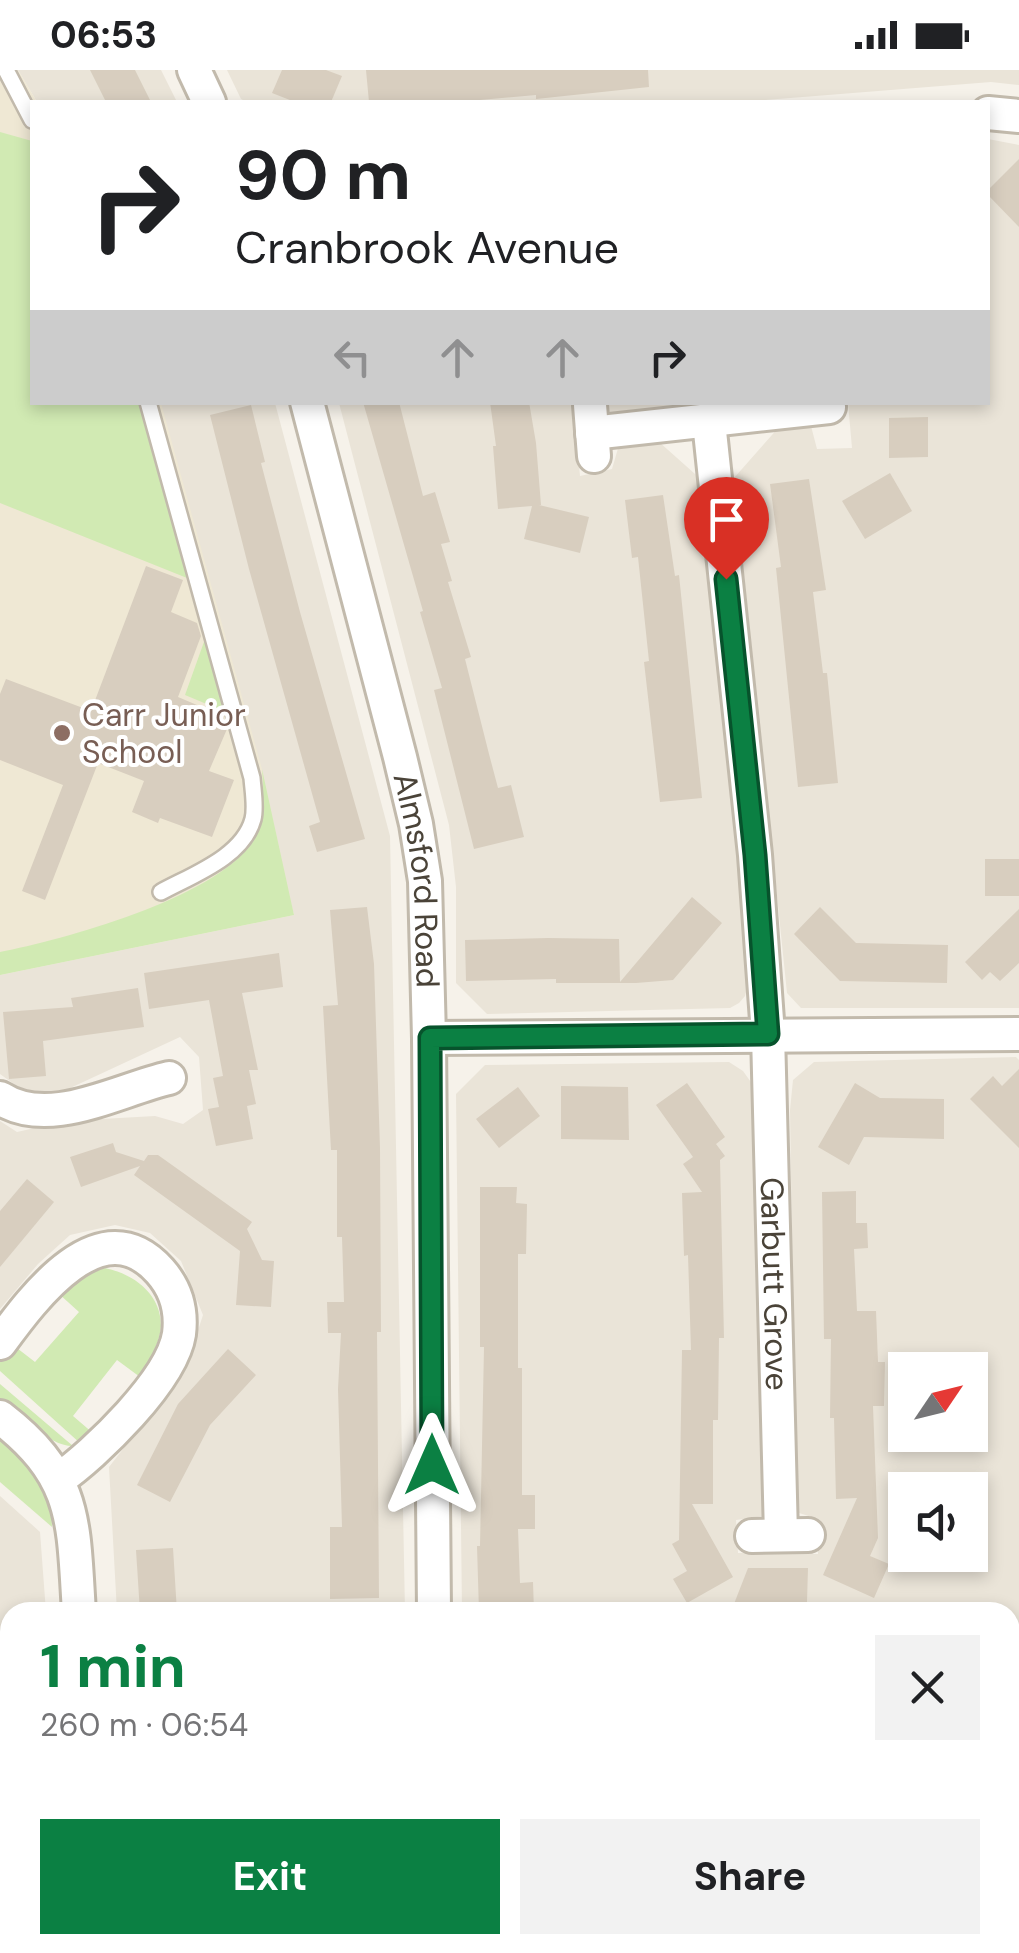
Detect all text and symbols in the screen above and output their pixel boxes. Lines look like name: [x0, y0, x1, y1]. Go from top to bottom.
text: 06:53: [50, 10, 157, 60]
text: 90 m: [235, 130, 411, 221]
icon: right: [70, 140, 200, 270]
text: Cranbrook Avenue: [235, 218, 619, 277]
icon: left: [325, 330, 380, 385]
icon: ahead: [430, 330, 485, 385]
icon: ahead: [535, 330, 590, 385]
icon: right: [640, 330, 695, 385]
pin: [684, 477, 769, 580]
icon: arrive: [699, 492, 754, 547]
place label: Carr Junior School: [82, 694, 246, 773]
marker: Carr Junior School: [51, 722, 73, 744]
street label: Almsford Road: [383, 768, 449, 988]
street label: Garbutt Grove: [751, 1177, 798, 1391]
north arrow: [888, 1352, 988, 1452]
map controls: [888, 1352, 988, 1572]
position arrow: [380, 1413, 484, 1517]
button: sound: [888, 1472, 988, 1572]
text: 1 min: [40, 1627, 186, 1706]
button: close: [875, 1635, 980, 1740]
text: 260 m · 06:54: [40, 1704, 248, 1746]
button: Exit: [40, 1819, 500, 1934]
button: Share: [520, 1819, 980, 1934]

